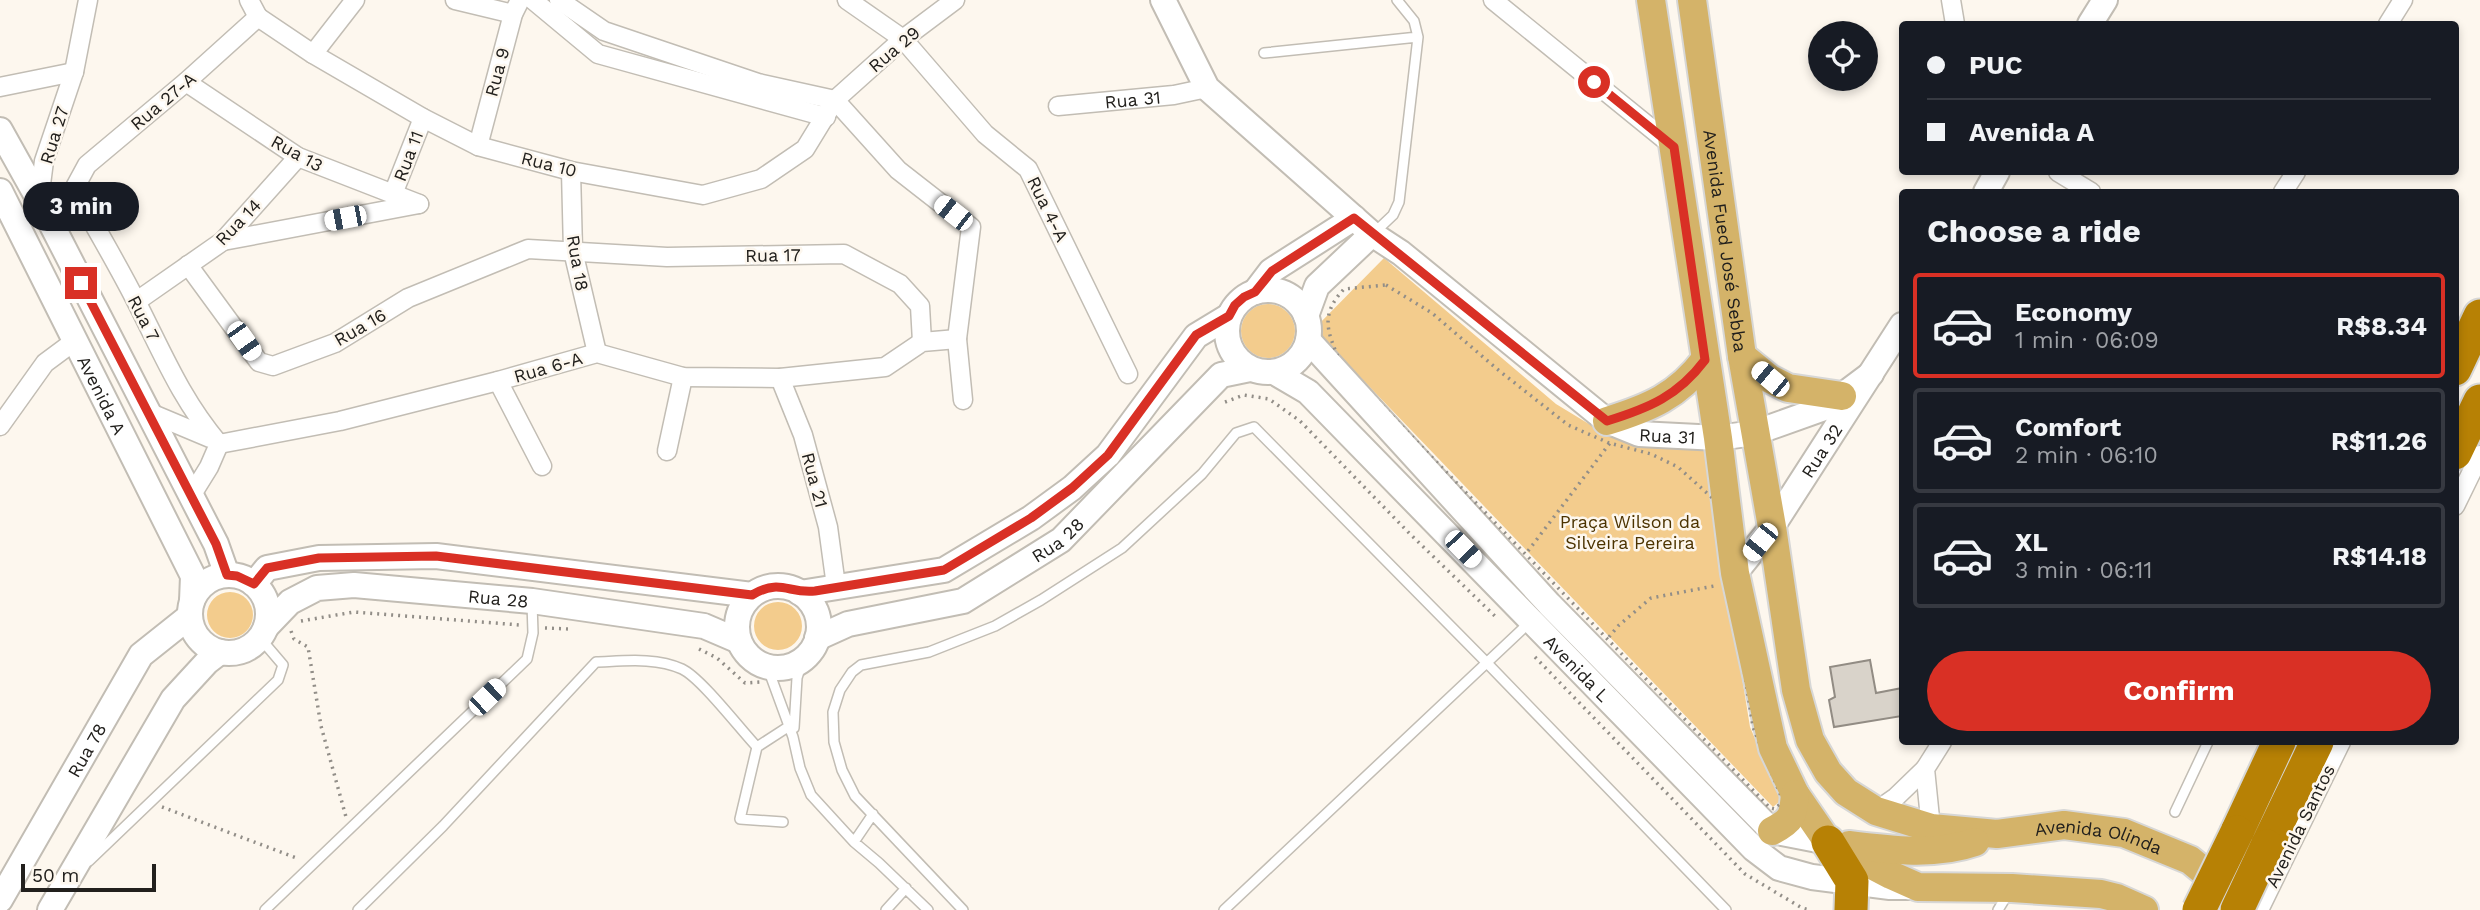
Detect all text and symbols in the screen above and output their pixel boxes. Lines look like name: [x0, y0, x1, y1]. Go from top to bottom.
map controls: [1808, 21, 1878, 91]
button: locate: [1808, 21, 1878, 91]
street label: Rua 29: [864, 22, 924, 76]
street label: Rua 9: [480, 45, 514, 99]
text: PUC: [1969, 50, 2023, 80]
route start: [1578, 66, 1610, 98]
street label: Rua 27-A: [126, 68, 200, 134]
street label: Rua 31: [1104, 86, 1162, 112]
street label: Rua 27: [35, 104, 73, 166]
text: Avenida A: [1969, 117, 2094, 147]
street label: Rua 11: [389, 128, 427, 184]
street label: Avenida Fued José Sebba: [1700, 128, 1752, 353]
street label: Rua 13: [267, 130, 327, 176]
street label: Rua 10: [519, 147, 579, 181]
street label: Rua 4-A: [1023, 173, 1073, 245]
callout: 3 min: [23, 182, 139, 230]
car: [930, 192, 977, 234]
text: 3 min: [50, 193, 112, 220]
street label: Rua 14: [211, 194, 265, 250]
car: [323, 204, 368, 232]
text: Choose a ride: [1927, 212, 2141, 250]
street label: Rua 18: [563, 233, 593, 293]
street label: Rua 17: [745, 244, 801, 266]
route end: [65, 267, 97, 299]
street label: Rua 7: [124, 292, 164, 344]
icon: car: [1931, 294, 1994, 357]
text: Economy: [2015, 297, 2132, 327]
street label: Rua 16: [330, 304, 390, 350]
text: R$8.34: [2336, 311, 2427, 341]
car: [224, 318, 265, 364]
text: 1 min · 06:09: [2015, 327, 2159, 354]
street label: Rua 6-A: [511, 347, 585, 387]
street label: Avenida A: [74, 352, 131, 438]
car: [1748, 357, 1793, 401]
icon: car: [1931, 409, 1994, 472]
text: Comfort: [2015, 412, 2121, 442]
street label: Rua 32: [1796, 420, 1846, 481]
street label: Rua 31: [1639, 424, 1696, 447]
text: R$11.26: [2331, 426, 2427, 456]
text: 2 min · 06:10: [2015, 442, 2158, 469]
street label: Rua 21: [798, 450, 832, 510]
park label: Praça Wilson da Silveira Pereira: [1560, 511, 1700, 553]
street label: Rua 28: [1027, 513, 1088, 566]
car: [1739, 519, 1782, 565]
icon: car: [1931, 524, 1994, 587]
car: [1441, 527, 1486, 571]
text: XL: [2015, 527, 2048, 557]
text: R$14.18: [2332, 541, 2427, 571]
text: 3 min · 06:11: [2015, 557, 2152, 584]
street label: Rua 28: [467, 585, 529, 611]
street label: Avenida L: [1540, 630, 1615, 706]
button: Confirm: [1927, 651, 2431, 731]
car: [465, 675, 510, 719]
street label: Rua 78: [62, 719, 110, 781]
street label: Avenida Santos: [2261, 761, 2339, 891]
street label: Avenida Olinda: [2033, 814, 2165, 858]
scale bar: [21, 861, 156, 893]
text: 50 m: [32, 864, 79, 887]

